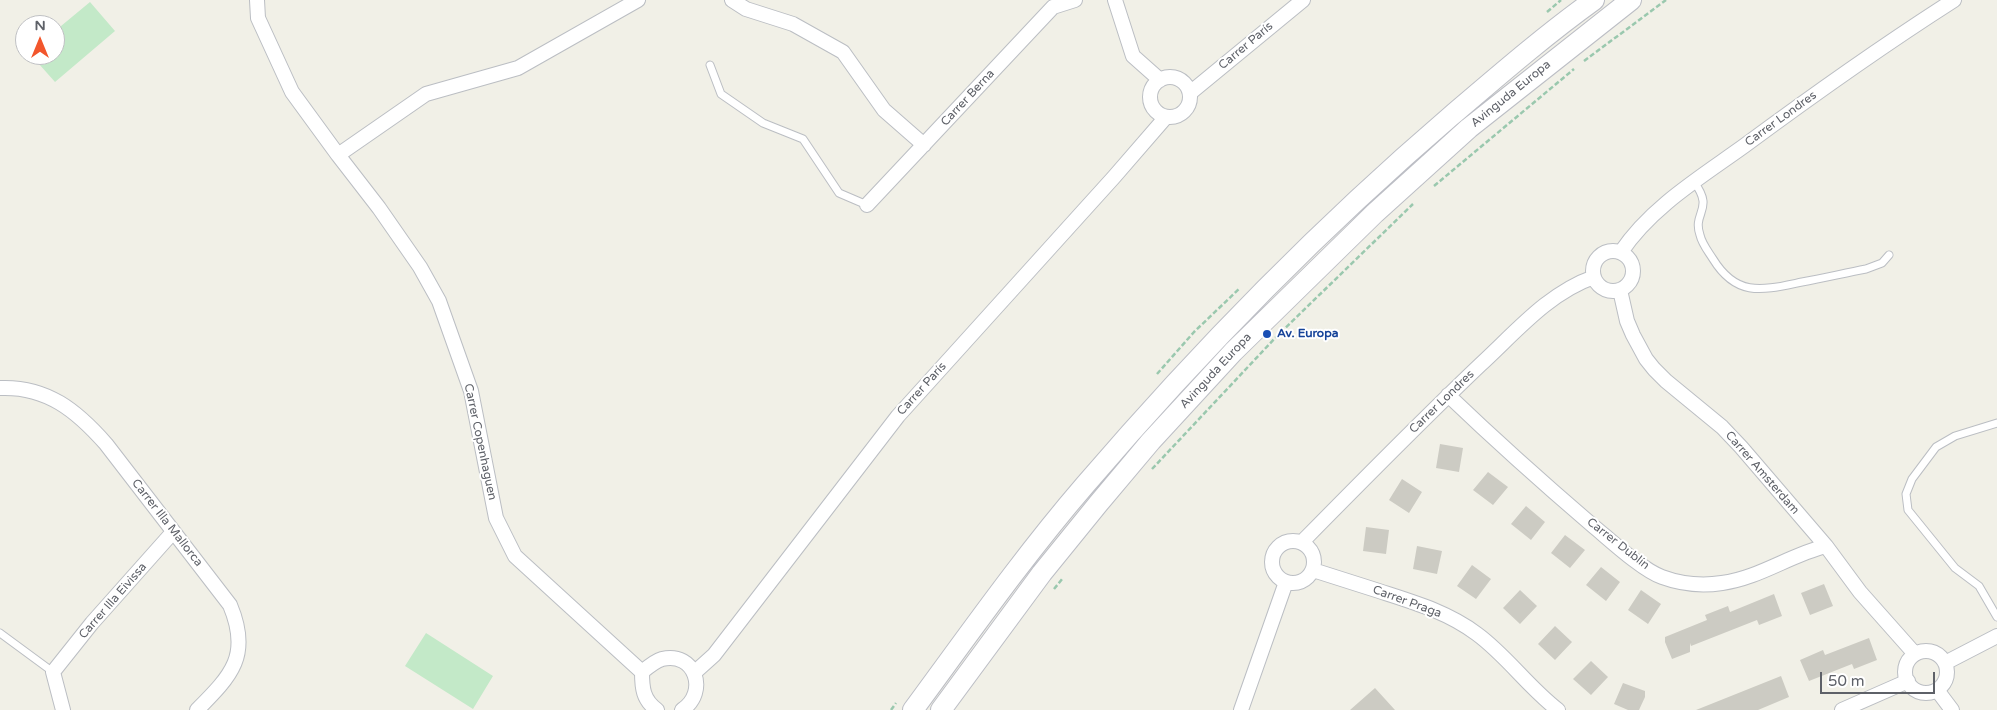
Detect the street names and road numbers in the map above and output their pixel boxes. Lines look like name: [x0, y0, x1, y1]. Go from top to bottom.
street label: Carrer París: [1216, 19, 1276, 73]
street label: Avinguda Europa: [1468, 57, 1554, 131]
street label: Carrer Berna: [938, 67, 998, 129]
street label: Carrer Londres: [1743, 88, 1819, 150]
street label: Avinguda Europa: [1177, 330, 1255, 412]
street label: Carrer París: [894, 359, 950, 419]
street label: Carrer Londres: [1407, 367, 1477, 437]
street label: Carrer Copenhaguen: [461, 382, 499, 502]
street label: Carrer Amsterdam: [1722, 429, 1802, 517]
street label: Carrer Illa Mallorca: [128, 476, 206, 570]
street label: Carrer Dublín: [1584, 515, 1652, 573]
street label: Carrer Illa Eivissa: [76, 560, 150, 642]
street label: Carrer Praga: [1371, 583, 1443, 621]

